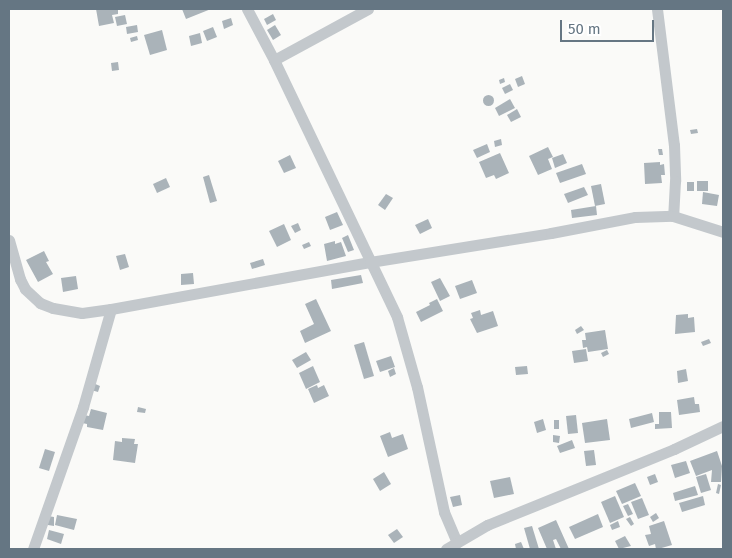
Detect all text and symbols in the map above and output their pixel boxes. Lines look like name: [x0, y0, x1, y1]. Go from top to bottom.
scale bar: [562, 10, 656, 42]
text: 50 m: [568, 20, 601, 38]

